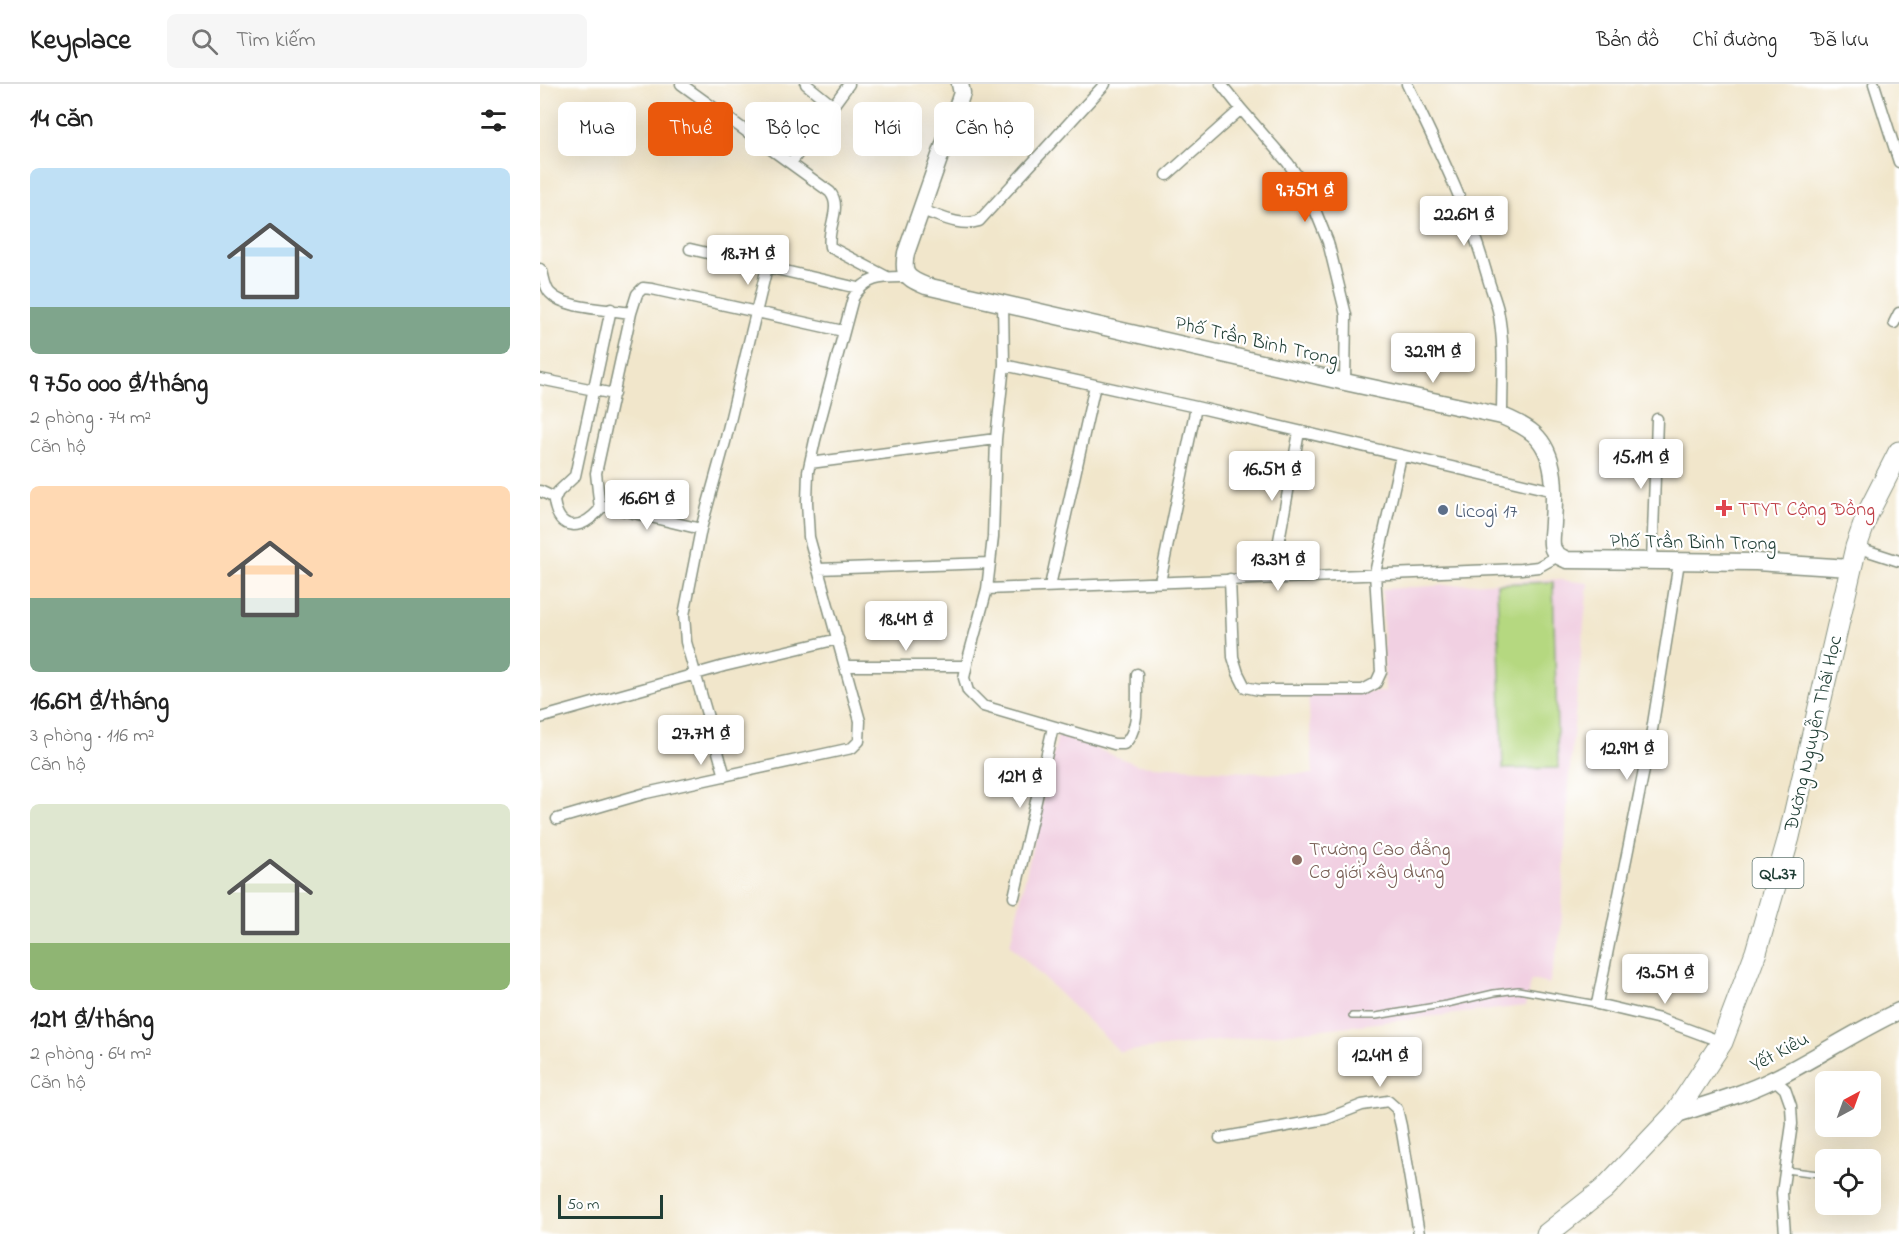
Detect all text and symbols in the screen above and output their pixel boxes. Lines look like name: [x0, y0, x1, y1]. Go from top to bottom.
search box: [167, 14, 587, 68]
text: Keyplace: [30, 21, 131, 62]
icon: search: [188, 25, 221, 58]
text: Tìm kiếm: [236, 25, 316, 57]
text: Bản đồ: [1596, 26, 1659, 56]
text: Chỉ đường: [1692, 26, 1777, 56]
text: Đã lưu: [1810, 26, 1869, 56]
text: 14 căn: [30, 101, 93, 139]
chip: Mua: [558, 102, 636, 156]
chip: Thuê: [648, 102, 733, 156]
chip: Bộ lọc: [745, 102, 841, 156]
chip: Mới: [853, 102, 922, 156]
chip: Căn hộ: [934, 102, 1034, 156]
icon: filters: [477, 104, 510, 137]
pin: 9.75M ₫: [1250, 172, 1360, 223]
text: 9.75M ₫: [1276, 177, 1334, 206]
pin: 22.6M ₫: [1409, 196, 1519, 247]
text: 22.6M ₫: [1434, 201, 1494, 230]
icon: home: [216, 207, 324, 315]
pin: 18.7M ₫: [693, 235, 803, 286]
text: 18.7M ₫: [721, 240, 775, 269]
street label: Phố Trần Bình Trọng: [1172, 310, 1341, 376]
pin: 32.9M ₫: [1378, 333, 1488, 384]
text: 32.9M ₫: [1405, 338, 1461, 367]
text: 9 750 000 ₫/tháng: [30, 366, 208, 404]
text: 2 phòng · 74 m²: [30, 404, 151, 433]
text: Căn hộ: [30, 433, 85, 462]
pin: 15.1M ₫: [1586, 439, 1696, 490]
text: 15.1M ₫: [1613, 444, 1669, 473]
pin: 16.5M ₫: [1217, 451, 1327, 502]
text: 16.5M ₫: [1243, 456, 1301, 485]
pin: 16.6M ₫: [592, 480, 702, 531]
text: 16.6M ₫: [619, 485, 675, 514]
place label: TTYT Cộng Đồng: [1738, 496, 1875, 526]
place label: Licogi 17: [1455, 498, 1517, 528]
marker: TTYT Cộng Đồng: [1715, 499, 1733, 517]
marker: Licogi 17: [1436, 503, 1450, 517]
icon: home: [216, 525, 324, 633]
street label: Phố Trần Bình Trọng: [1609, 528, 1777, 560]
pin: 13.3M ₫: [1223, 541, 1333, 592]
text: 13.3M ₫: [1251, 546, 1305, 575]
pin: 18.4M ₫: [851, 601, 961, 652]
text: 18.4M ₫: [879, 606, 933, 635]
street label: Đường Nguyễn Thái Học: [1778, 633, 1852, 836]
text: 16.6M ₫/tháng: [30, 684, 169, 722]
pin: 27.7M ₫: [646, 715, 756, 766]
text: 27.7M ₫: [672, 720, 730, 749]
text: 3 phòng · 116 m²: [30, 722, 155, 751]
pin: 12.9M ₫: [1572, 730, 1682, 781]
text: 12.9M ₫: [1600, 735, 1654, 764]
text: Căn hộ: [30, 751, 85, 780]
pin: 12M ₫: [978, 758, 1062, 809]
text: 12M ₫: [998, 763, 1042, 792]
place label: Trường Cao đẳng Cơ giới xây dựng: [1309, 836, 1450, 889]
icon: home: [216, 843, 324, 951]
marker: Trường Cao đẳng Cơ giới xây dựng: [1290, 853, 1304, 867]
road number: QL.37: [1752, 858, 1804, 888]
pin: 13.5M ₫: [1610, 954, 1720, 1005]
text: 13.5M ₫: [1636, 959, 1694, 988]
text: 12M ₫/tháng: [30, 1002, 154, 1040]
street label: Yết Kiêu: [1746, 1026, 1815, 1081]
pin: 12.4M ₫: [1325, 1037, 1435, 1088]
text: 2 phòng · 64 m²: [30, 1040, 152, 1069]
text: 12.4M ₫: [1352, 1042, 1408, 1071]
text: Căn hộ: [30, 1069, 85, 1098]
north arrow: [1815, 1071, 1881, 1137]
map controls: [1815, 1071, 1881, 1215]
button: locate: [1815, 1149, 1881, 1215]
scale bar: [558, 1192, 663, 1220]
text: 50 m: [567, 1193, 599, 1217]

